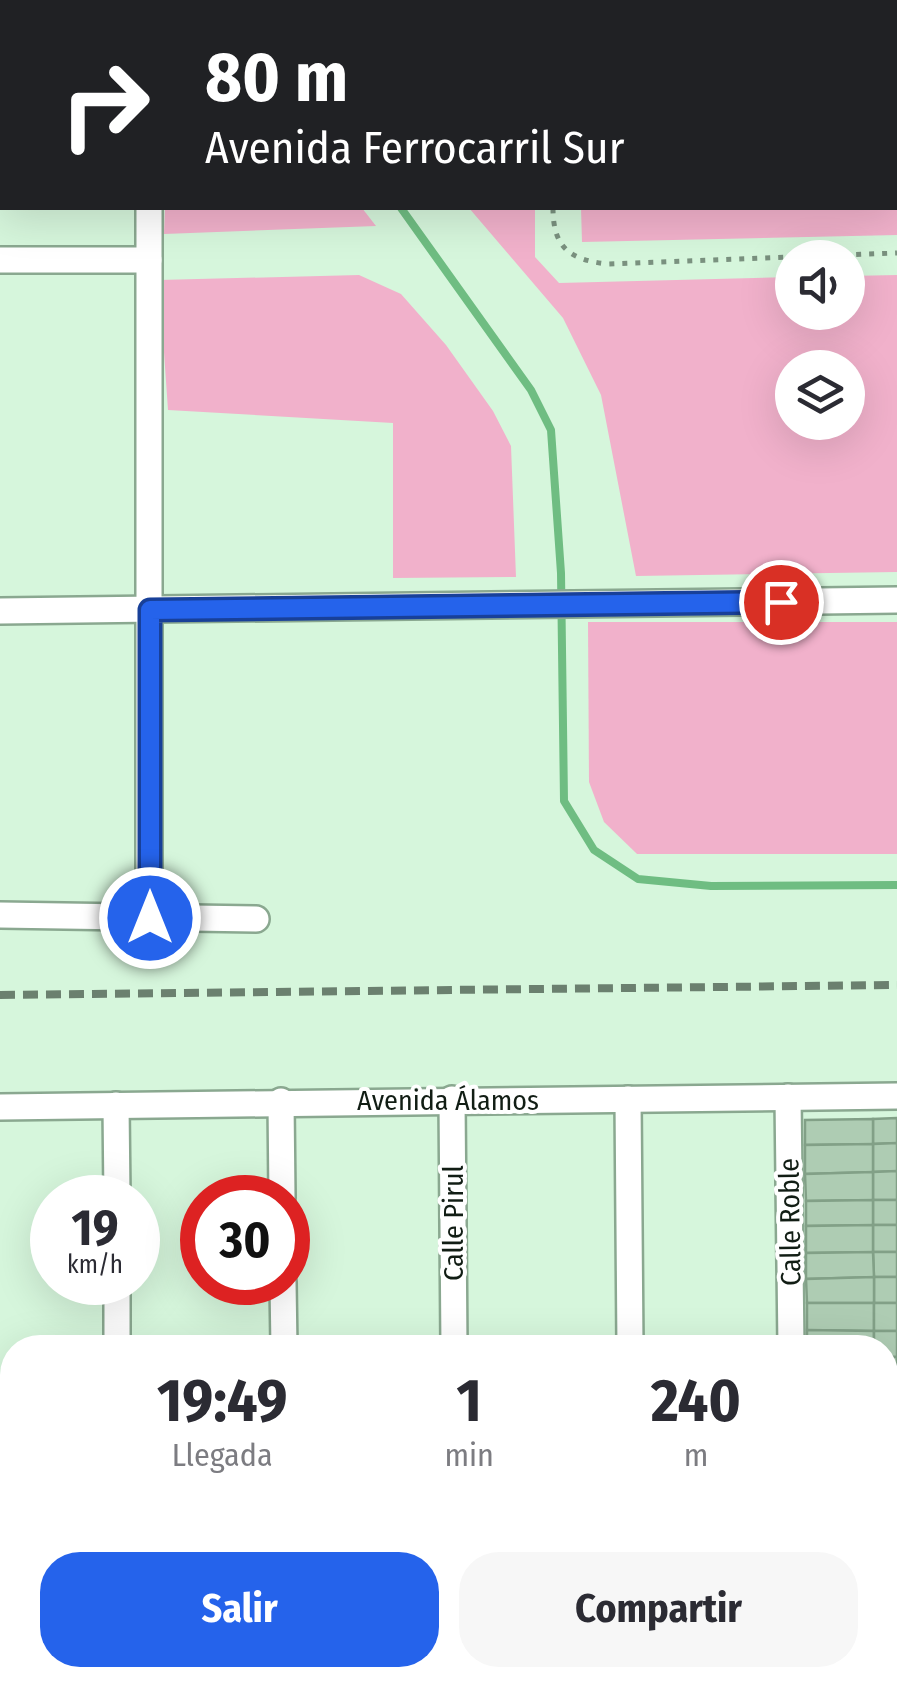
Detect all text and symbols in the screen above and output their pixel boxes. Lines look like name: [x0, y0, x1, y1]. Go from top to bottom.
text: 80 m: [205, 36, 348, 120]
icon: right: [40, 40, 170, 170]
text: Avenida Ferrocarril Sur: [205, 121, 624, 175]
map controls: [775, 240, 865, 440]
button: sound: [775, 240, 865, 330]
button: layers: [775, 350, 865, 440]
pin: [739, 560, 824, 645]
icon: arrive: [754, 575, 809, 630]
position arrow: [98, 866, 202, 970]
street label: Avenida Álamos: [357, 1084, 539, 1117]
street label: Calle Roble: [772, 1158, 808, 1286]
street label: Calle Pirul: [437, 1165, 470, 1281]
speed limit sign: 30: [180, 1175, 310, 1305]
text: 19: [71, 1198, 118, 1258]
text: km/h: [67, 1250, 123, 1280]
text: 19:49: [157, 1365, 288, 1437]
text: 1: [457, 1365, 482, 1437]
text: 240: [651, 1365, 741, 1437]
text: Llegada: [172, 1436, 273, 1474]
text: min: [444, 1436, 494, 1474]
text: m: [684, 1436, 708, 1474]
button: Salir: [40, 1552, 439, 1667]
button: Compartir: [459, 1552, 858, 1667]

